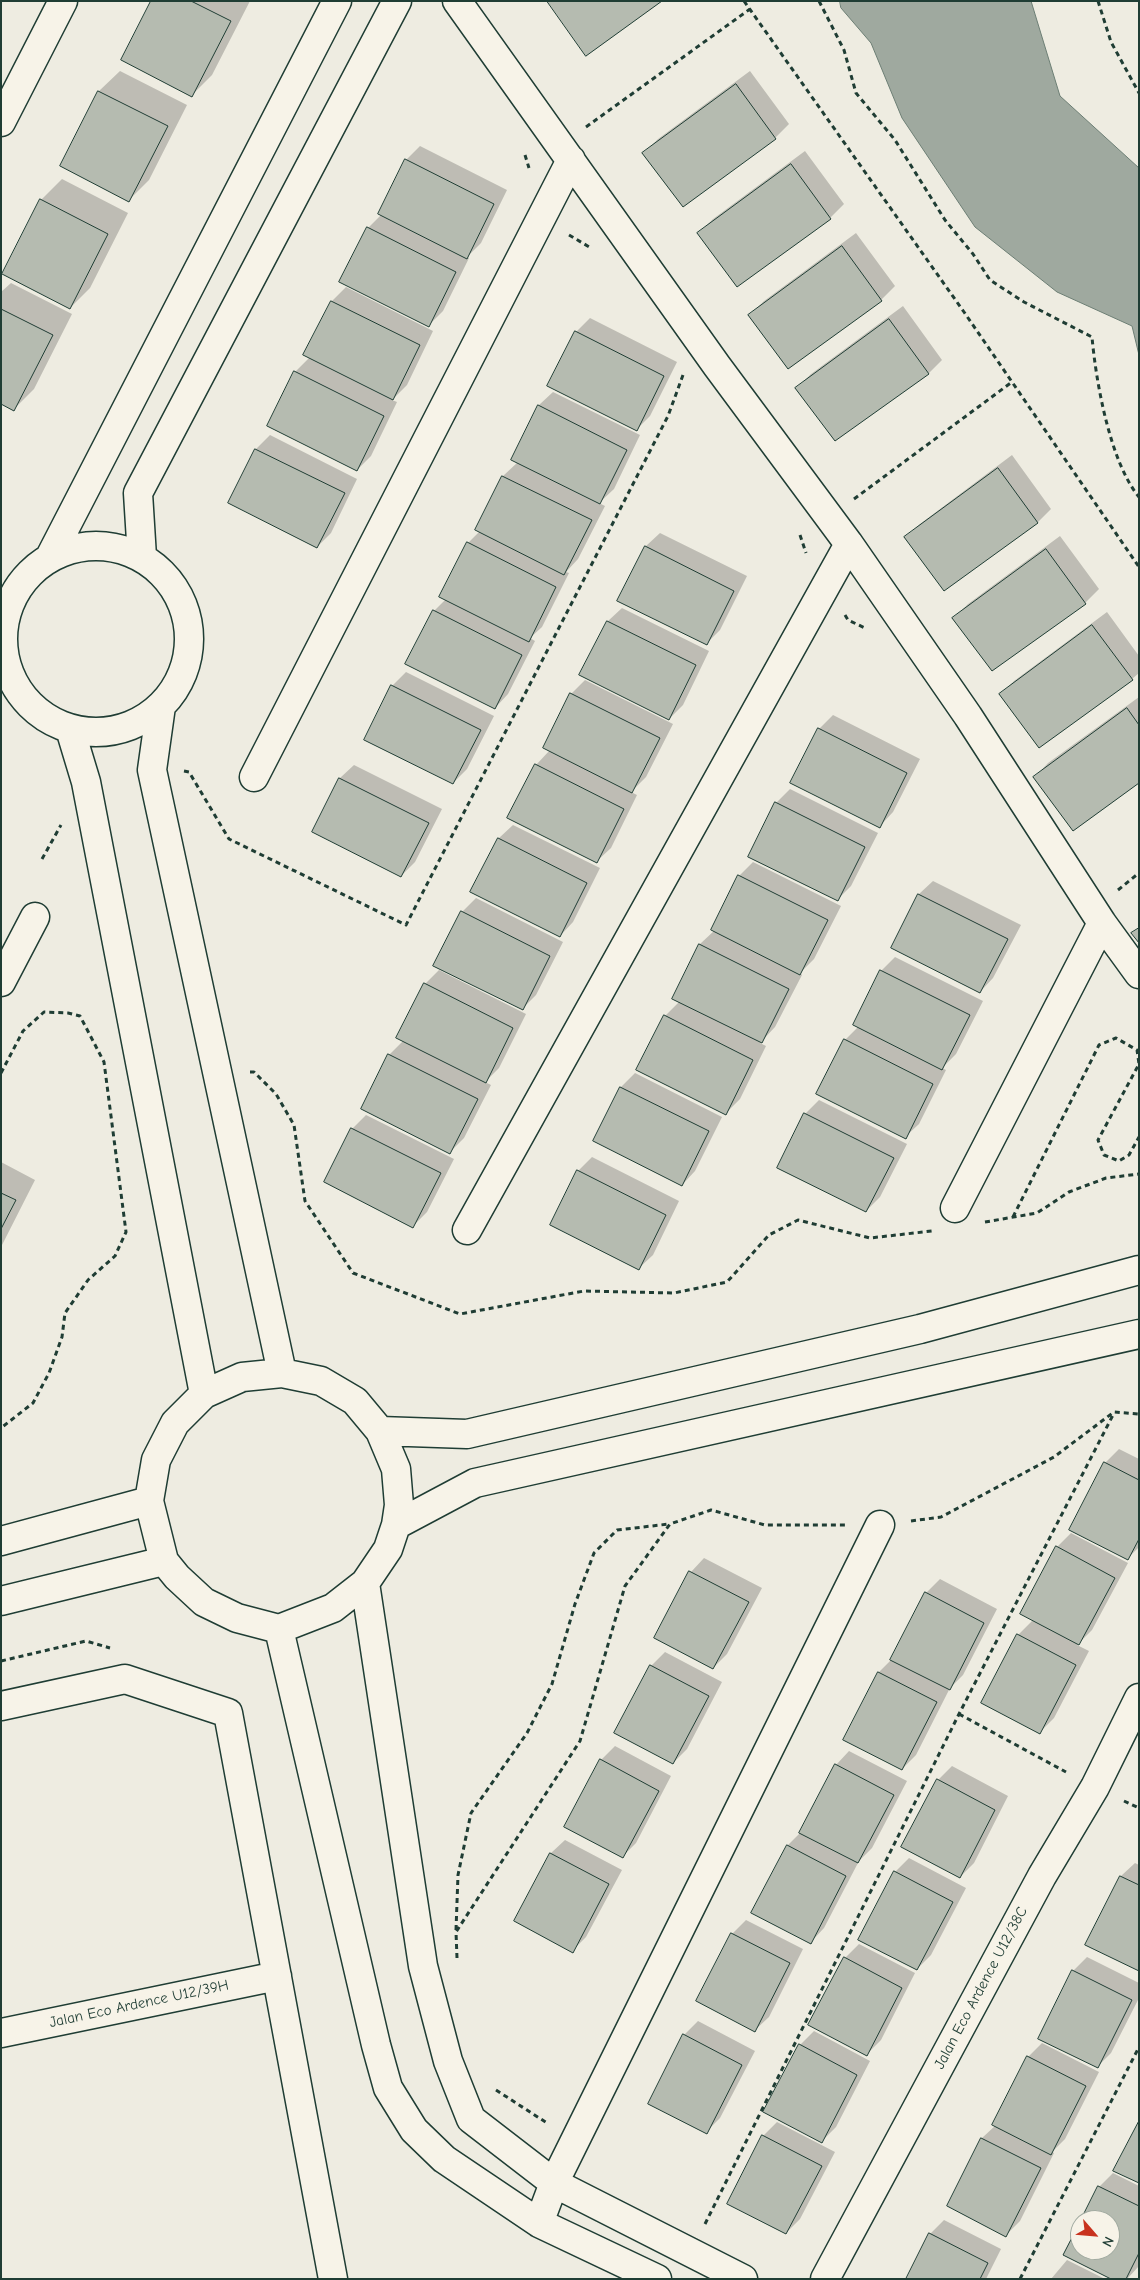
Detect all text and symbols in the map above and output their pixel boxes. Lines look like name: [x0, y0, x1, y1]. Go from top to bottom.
street label: Jalan Eco Ardence U12/38C: [931, 1904, 1031, 2072]
street label: Jalan Eco Ardence U12/39H: [48, 1976, 230, 2032]
north arrow: [1070, 2210, 1120, 2260]
text: N: [1098, 2234, 1118, 2250]

